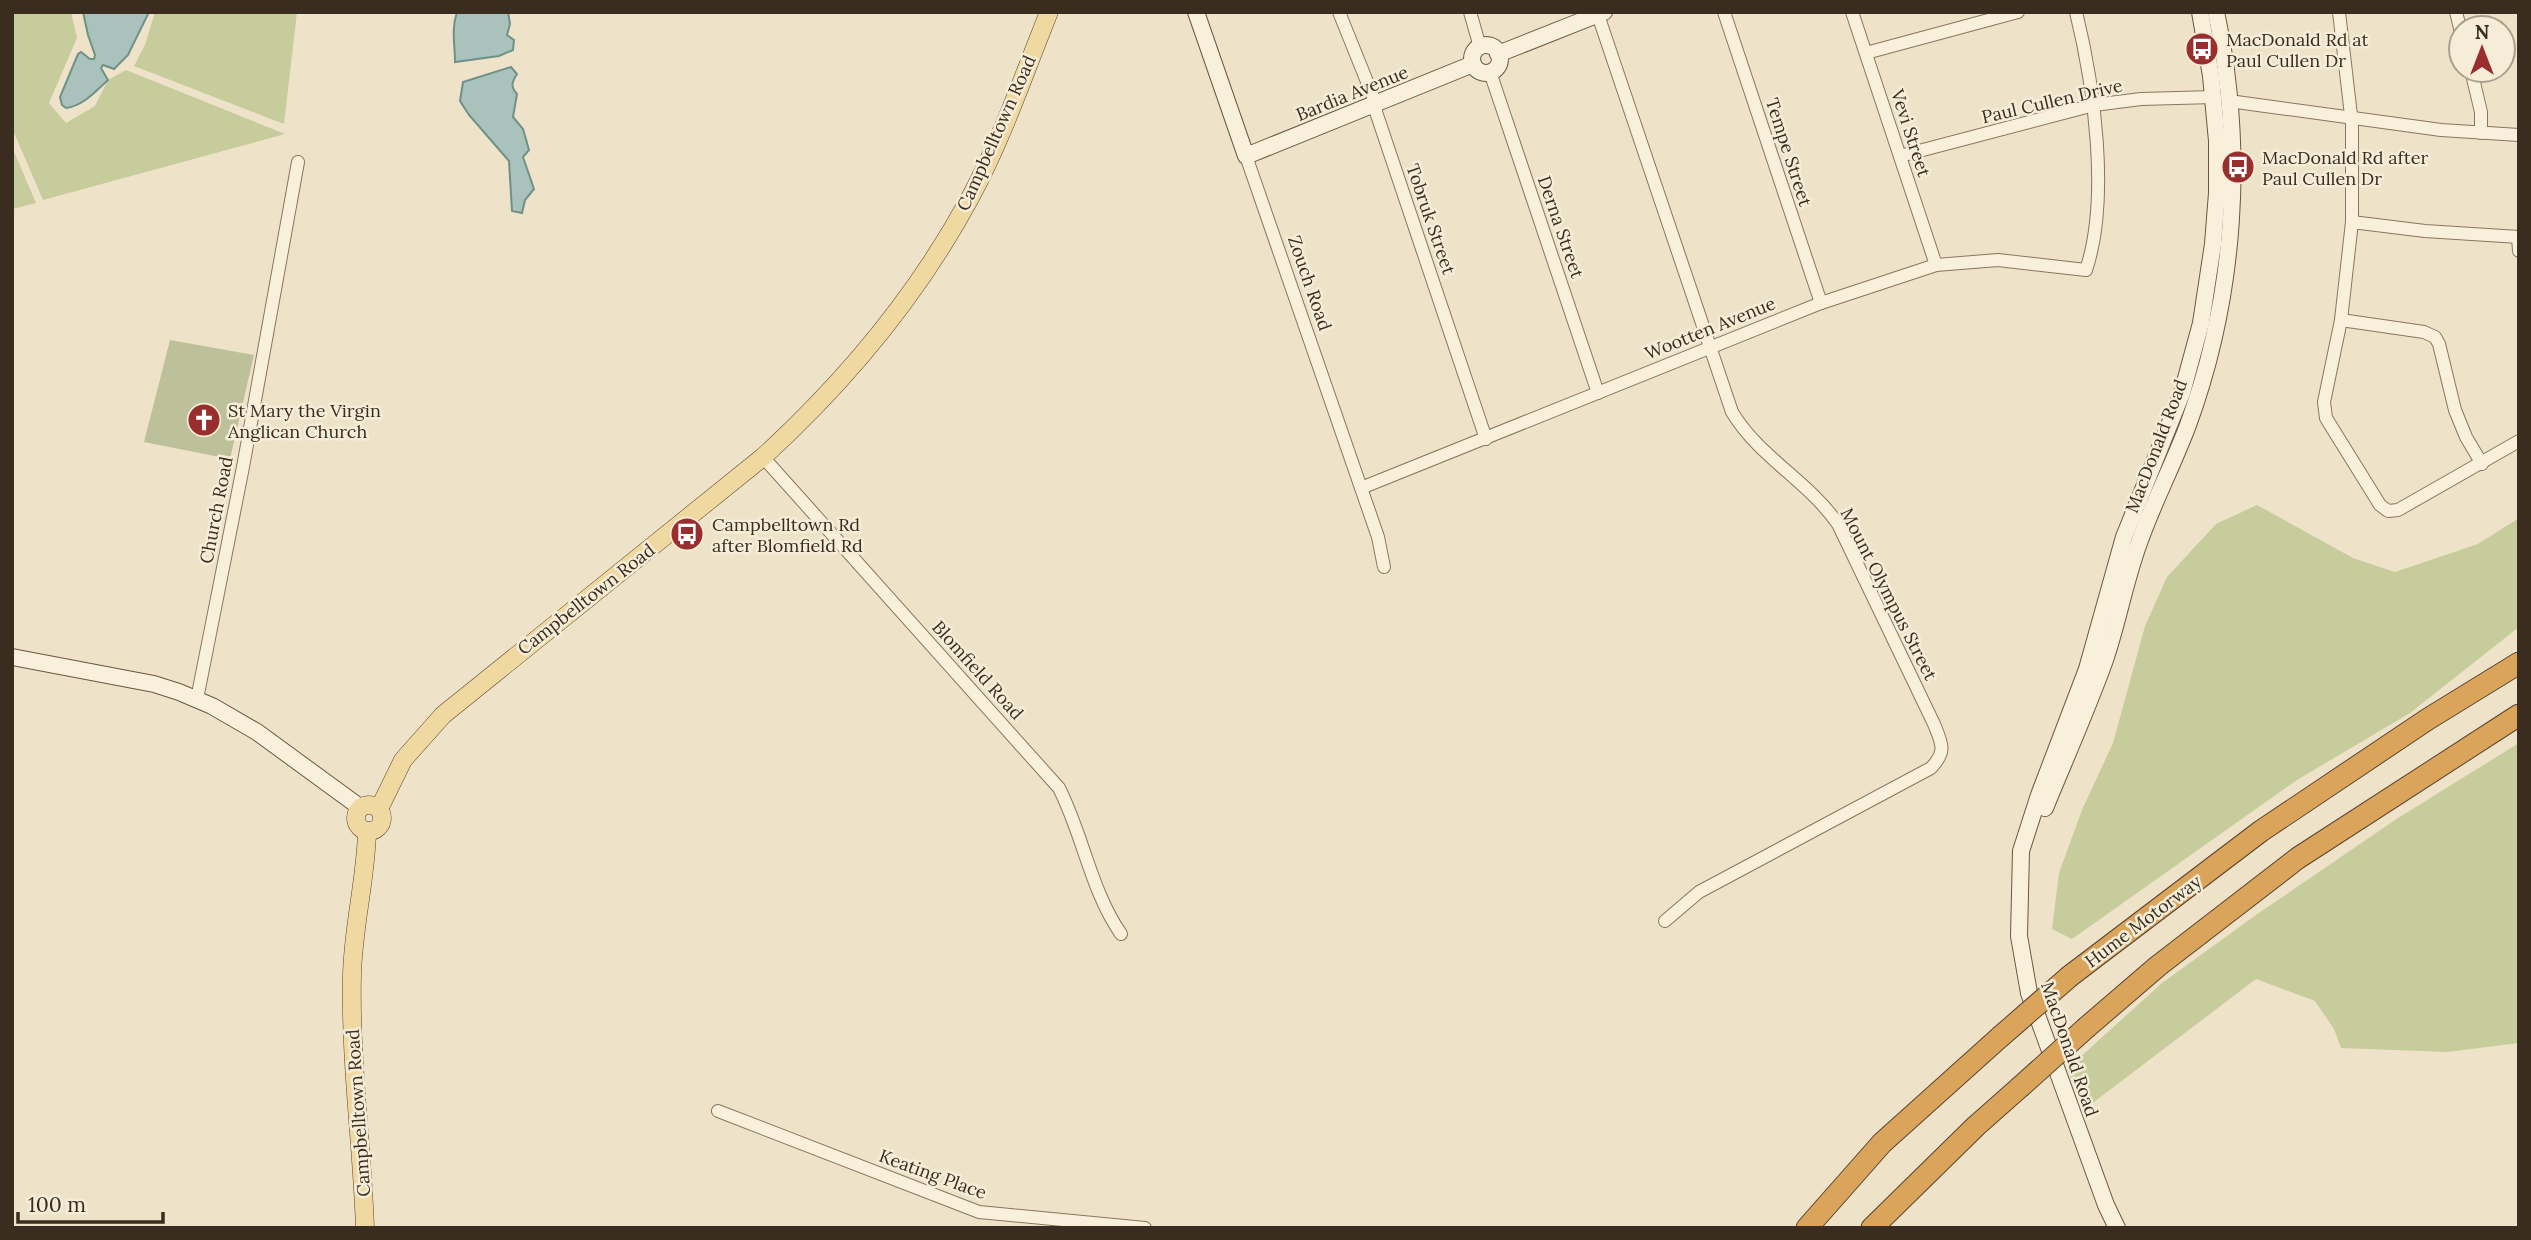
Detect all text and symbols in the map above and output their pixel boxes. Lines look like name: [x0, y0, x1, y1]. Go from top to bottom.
north arrow: [2447, 14, 2517, 84]
text: N: [2475, 20, 2490, 44]
place label: MacDonald Rd at Paul Cullen Dr: [2226, 28, 2368, 72]
bus stop icon: MacDonald Rd at Paul Cullen Dr: [2183, 30, 2221, 68]
street label: Campbelltown Road: [951, 51, 1041, 214]
street label: Bardia Avenue: [1292, 60, 1412, 126]
street label: Paul Cullen Drive: [1979, 74, 2125, 128]
street label: Vevi Street: [1886, 85, 1936, 180]
street label: Tempe Street: [1761, 95, 1817, 209]
place label: MacDonald Rd after Paul Cullen Dr: [2262, 146, 2429, 190]
bus stop icon: MacDonald Rd after Paul Cullen Dr: [2219, 148, 2257, 186]
street label: Tobruk Street: [1401, 161, 1461, 277]
street label: Derna Street: [1533, 173, 1589, 281]
street label: Zouch Road: [1283, 232, 1337, 334]
street label: Wootten Avenue: [1641, 291, 1779, 365]
street label: MacDonald Road: [2120, 376, 2192, 516]
place label: St Mary the Virgin Anglican Church: [227, 399, 381, 443]
church icon: St Mary the Virgin Anglican Church: [185, 401, 223, 439]
street label: Church Road: [194, 454, 238, 566]
street label: Mount Olympus Street: [1836, 504, 1942, 684]
place label: Campbelltown Rd after Blomfield Rd: [712, 513, 863, 557]
bus stop icon: Campbelltown Rd after Blomfield Rd: [668, 515, 706, 553]
street label: Campbelltown Road: [513, 538, 659, 660]
street label: Blomfield Road: [927, 616, 1029, 725]
street label: Hume Motorway: [2080, 869, 2206, 972]
street label: MacDonald Road: [2036, 978, 2104, 1120]
street label: Campbelltown Road: [341, 1028, 375, 1198]
street label: Keating Place: [876, 1144, 990, 1204]
scale bar: [18, 1180, 163, 1224]
text: 100 m: [28, 1191, 86, 1218]

